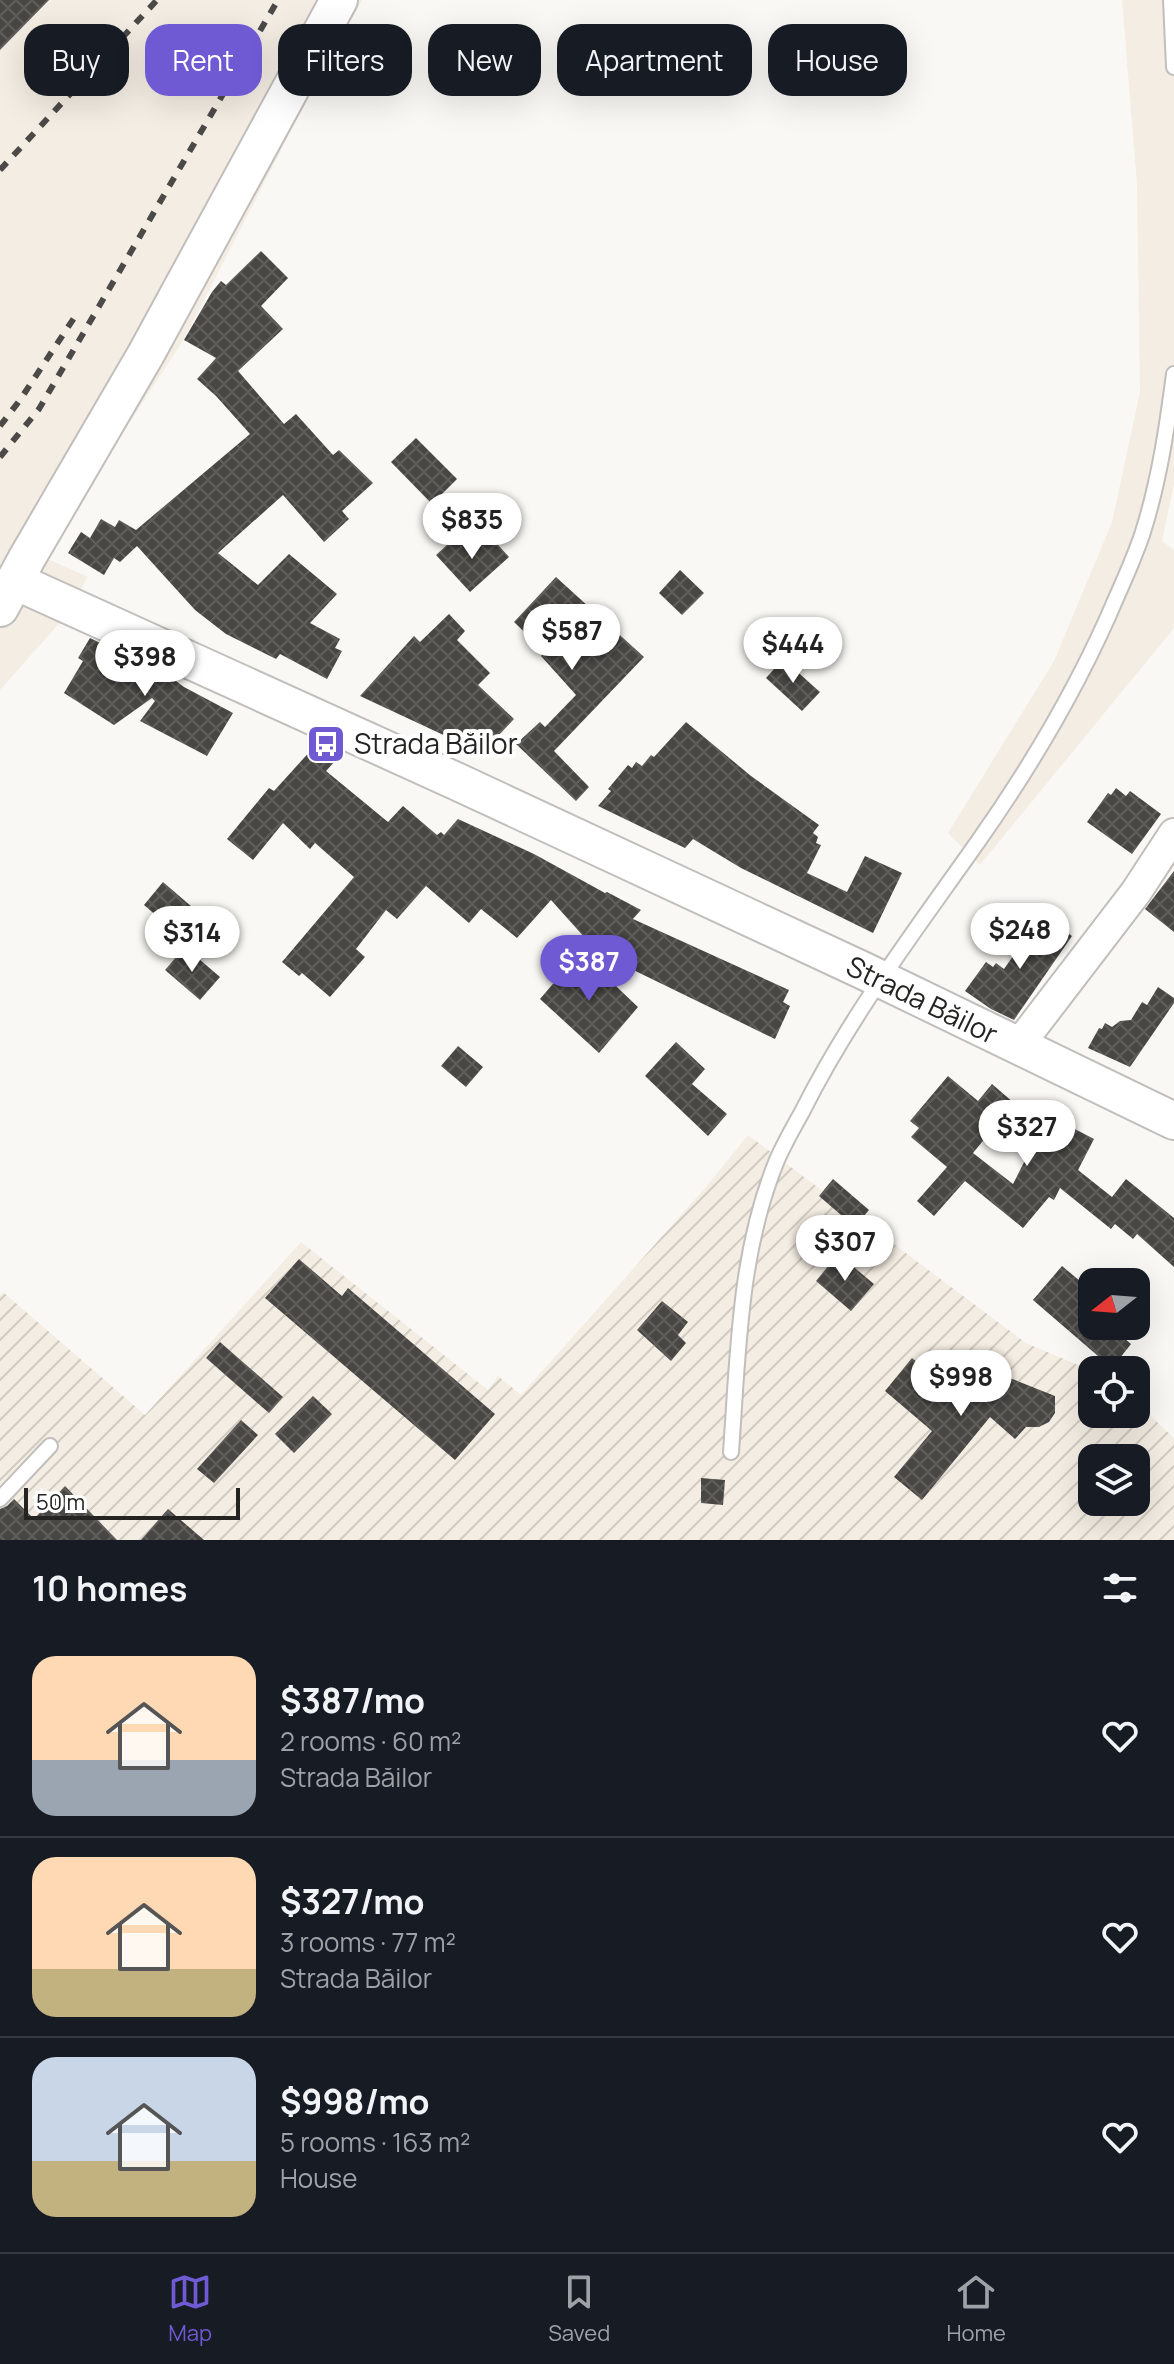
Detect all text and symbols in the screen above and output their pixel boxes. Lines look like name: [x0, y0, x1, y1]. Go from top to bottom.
chip: Buy: [24, 24, 129, 96]
chip: Rent: [145, 24, 262, 96]
chip: Filters: [278, 24, 412, 96]
chip: New: [428, 24, 541, 96]
chip: Apartment: [557, 24, 752, 96]
chip: House: [768, 24, 907, 96]
pin: $835: [425, 493, 519, 561]
text: $835: [441, 501, 503, 537]
pin: $587: [525, 604, 619, 672]
text: $587: [541, 612, 603, 648]
pin: $444: [746, 617, 840, 685]
text: $444: [761, 625, 825, 661]
pin: $398: [98, 630, 192, 698]
text: $398: [113, 638, 177, 674]
bus stop icon: Strada Băilor: [305, 723, 347, 765]
place label: Strada Băilor: [354, 724, 518, 762]
pin: $248: [973, 903, 1067, 971]
pin: $314: [145, 906, 239, 974]
text: $248: [988, 911, 1052, 947]
text: $314: [163, 914, 221, 950]
pin: $387: [542, 935, 636, 1003]
text: $387: [558, 943, 620, 979]
street label: Strada Băilor: [841, 946, 1004, 1052]
pin: $327: [980, 1100, 1074, 1168]
text: $327: [997, 1108, 1057, 1144]
pin: $307: [798, 1215, 892, 1283]
text: $307: [814, 1223, 876, 1259]
north arrow: [1078, 1268, 1150, 1340]
map controls: [1078, 1268, 1150, 1516]
pin: $998: [914, 1350, 1008, 1418]
button: locate: [1078, 1356, 1150, 1428]
text: $998: [929, 1358, 993, 1394]
button: layers: [1078, 1444, 1150, 1516]
scale bar: [24, 1484, 240, 1520]
text: 50 m: [36, 1487, 85, 1517]
text: 10 homes: [32, 1565, 188, 1611]
icon: filters: [1098, 1566, 1142, 1610]
text: $387/mo: [280, 1677, 425, 1723]
icon: home: [96, 1688, 192, 1784]
icon: heart: [1098, 1714, 1142, 1758]
text: 2 rooms · 60 m²: [280, 1723, 462, 1759]
text: Strada Băilor: [280, 1759, 432, 1795]
text: $327/mo: [280, 1878, 425, 1924]
icon: home: [96, 1889, 192, 1985]
icon: heart: [1098, 1915, 1142, 1959]
text: 3 rooms · 77 m²: [280, 1924, 456, 1960]
text: Strada Băilor: [280, 1960, 432, 1996]
text: $998/mo: [280, 2078, 429, 2124]
icon: home: [96, 2089, 192, 2185]
icon: heart: [1098, 2115, 1142, 2159]
text: 5 rooms · 163 m²: [280, 2124, 470, 2160]
text: House: [280, 2160, 357, 2196]
tab: Map: [168, 2270, 212, 2348]
tab: Saved: [548, 2270, 610, 2348]
tab: Home: [946, 2270, 1006, 2348]

